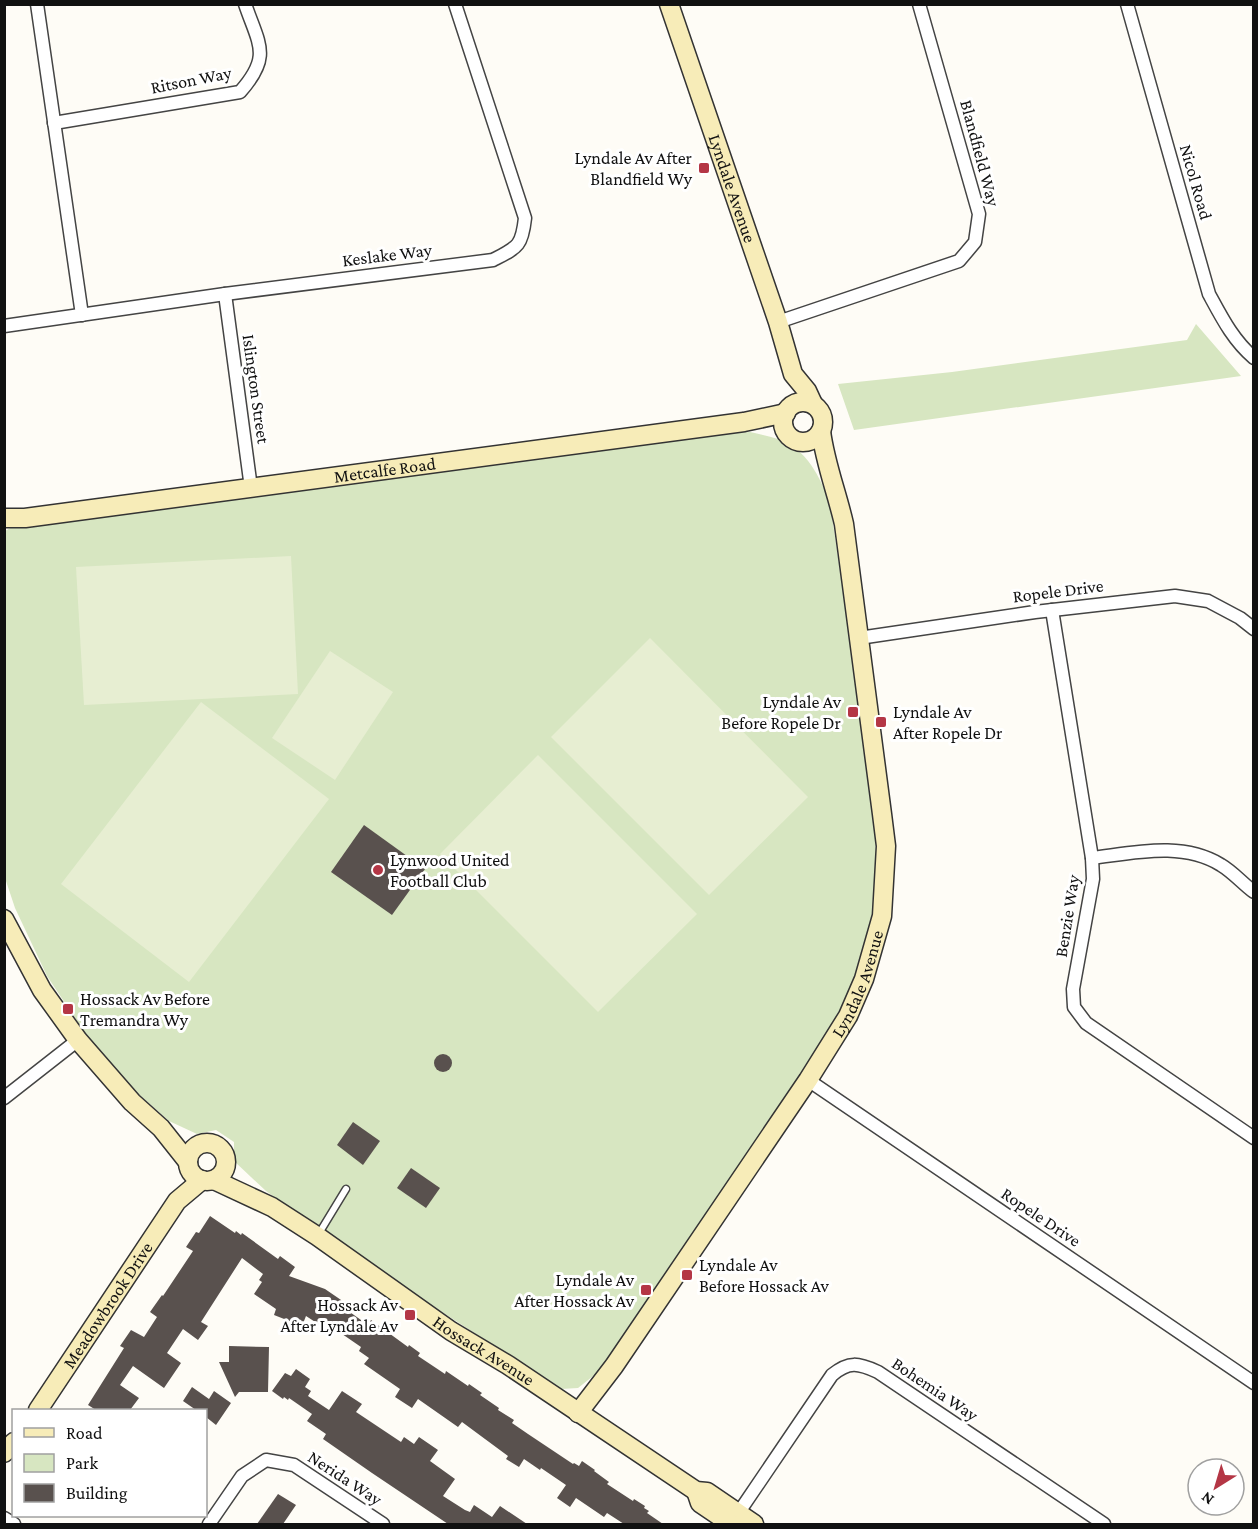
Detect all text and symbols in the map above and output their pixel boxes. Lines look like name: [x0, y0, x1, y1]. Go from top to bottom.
street label: Ritson Way: [149, 62, 234, 98]
street label: Blandfield Way: [956, 98, 1004, 209]
street label: Lyndale Avenue: [704, 132, 760, 245]
street label: Nicol Road: [1176, 142, 1216, 222]
place label: Lyndale Av After Blandfield Wy: [574, 148, 693, 189]
marker: Lyndale Av After Blandfield Wy: [697, 161, 711, 175]
street label: Keslake Way: [341, 239, 434, 270]
street label: Islington Street: [238, 333, 274, 446]
street label: Metcalfe Road: [333, 453, 437, 487]
street label: Ropele Drive: [1012, 576, 1105, 606]
place label: Lyndale Av Before Ropele Dr: [721, 692, 842, 733]
place label: Lyndale Av After Ropele Dr: [893, 702, 1003, 743]
marker: Lyndale Av Before Ropele Dr: [846, 705, 860, 719]
marker: Lyndale Av After Ropele Dr: [874, 715, 888, 729]
place label: Lynwood United Football Club: [390, 850, 510, 891]
marker: Lynwood United Football Club: [371, 863, 385, 877]
street label: Benzie Way: [1051, 873, 1084, 959]
street label: Lyndale Avenue: [827, 928, 887, 1041]
place label: Hossack Av Before Tremandra Wy: [80, 989, 210, 1030]
marker: Hossack Av Before Tremandra Wy: [61, 1002, 75, 1016]
street label: Ropele Drive: [998, 1183, 1084, 1251]
street label: Meadowbrook Drive: [59, 1238, 157, 1372]
place label: Lyndale Av Before Hossack Av: [699, 1255, 830, 1296]
marker: Lyndale Av Before Hossack Av: [680, 1268, 694, 1282]
place label: Lyndale Av After Hossack Av: [514, 1270, 635, 1311]
marker: Lyndale Av After Hossack Av: [639, 1283, 653, 1297]
place label: Hossack Av After Lyndale Av: [280, 1295, 399, 1336]
marker: Hossack Av After Lyndale Av: [403, 1308, 417, 1322]
street label: Hossack Avenue: [429, 1312, 538, 1390]
street label: Bohemia Way: [888, 1353, 982, 1425]
legend: [12, 1409, 207, 1517]
text: Road: [66, 1423, 103, 1443]
street label: Nerida Way: [304, 1447, 386, 1510]
text: Park: [66, 1453, 98, 1473]
north arrow: [1186, 1457, 1246, 1517]
text: Building: [66, 1483, 128, 1503]
text: N: [1198, 1488, 1217, 1509]

